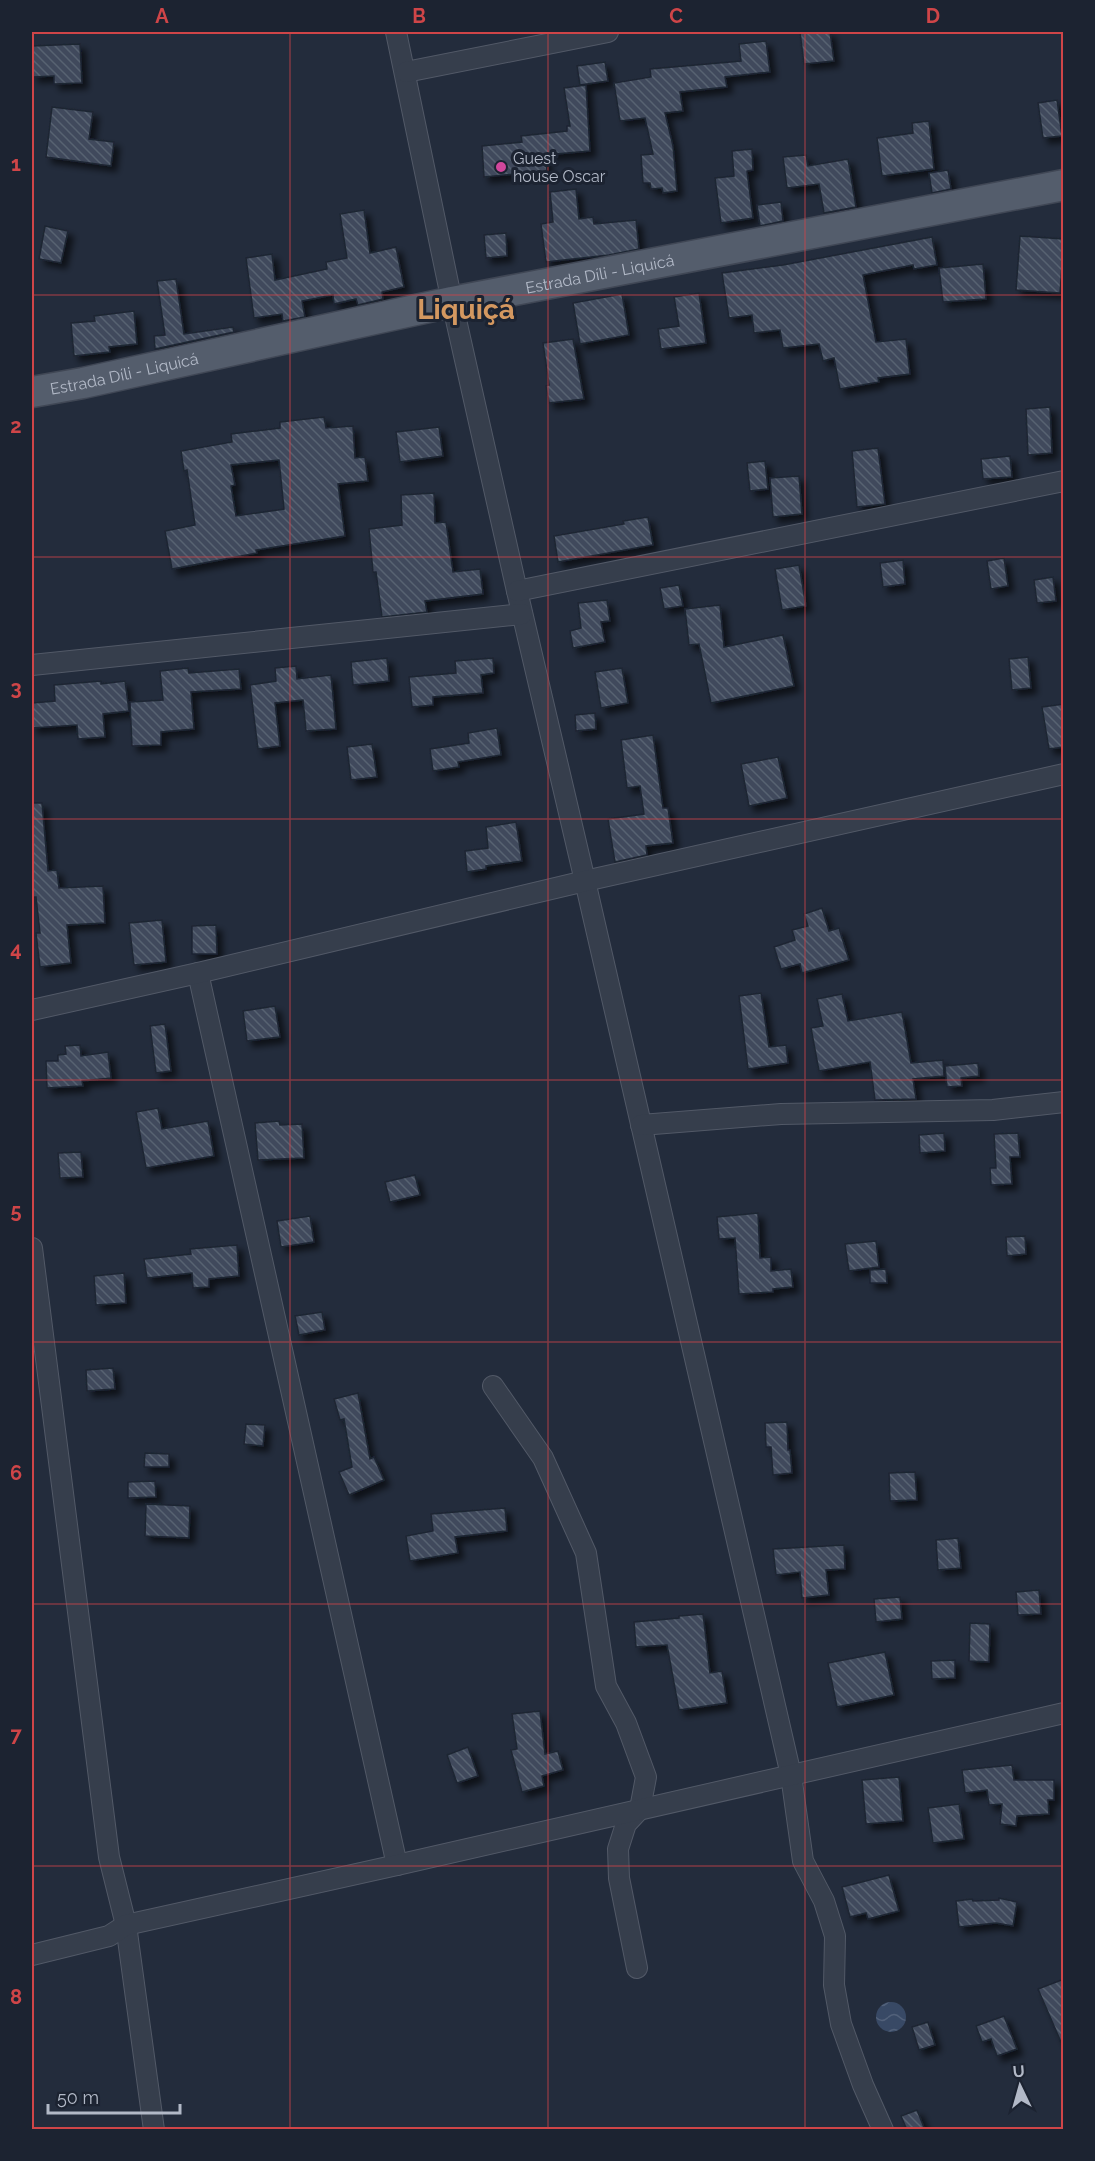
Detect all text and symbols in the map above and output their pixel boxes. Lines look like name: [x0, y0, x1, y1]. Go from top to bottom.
text: A: [155, 4, 169, 28]
text: B: [412, 4, 426, 28]
text: C: [669, 4, 683, 28]
text: D: [926, 4, 940, 28]
place label: Guest house Oscar: [513, 149, 606, 186]
text: 1: [11, 152, 21, 176]
marker: Guest house Oscar: [494, 160, 508, 174]
street label: Estrada Díli - Liquicá: [524, 250, 676, 297]
district label: Liquiçá: [417, 293, 515, 326]
street label: Estrada Díli - Liquicá: [49, 348, 200, 398]
text: 2: [10, 414, 22, 438]
text: 3: [10, 676, 22, 700]
text: 4: [10, 937, 22, 961]
text: 5: [10, 1199, 22, 1223]
text: 6: [10, 1461, 22, 1485]
text: 7: [10, 1723, 22, 1747]
text: 8: [10, 1985, 22, 2009]
north arrow: [990, 2056, 1050, 2116]
text: U: [1012, 2062, 1026, 2082]
scale bar: [48, 2077, 180, 2115]
text: 50 m: [57, 2087, 99, 2108]

